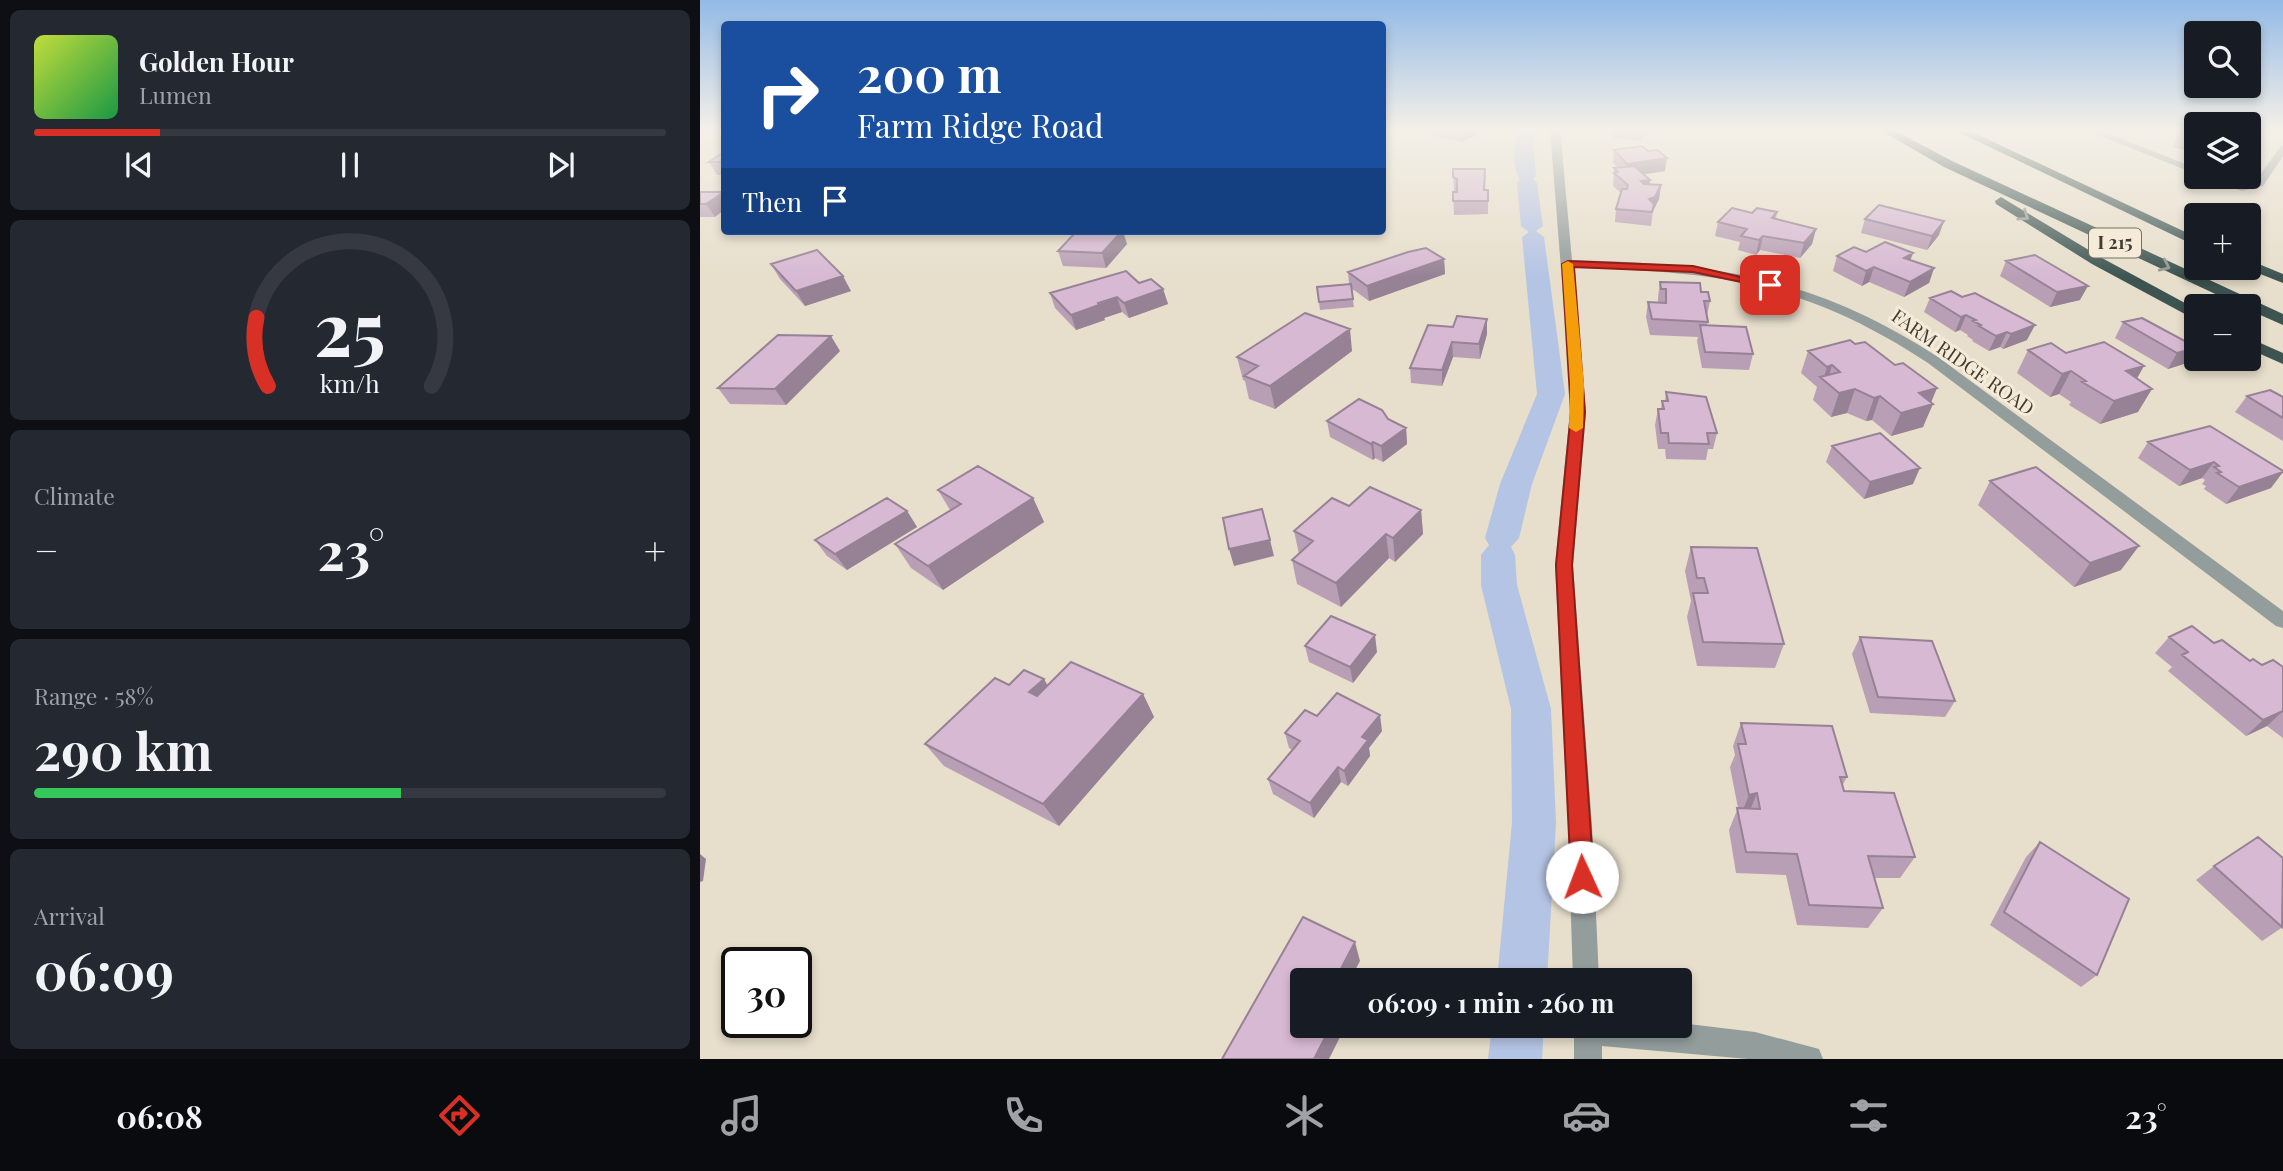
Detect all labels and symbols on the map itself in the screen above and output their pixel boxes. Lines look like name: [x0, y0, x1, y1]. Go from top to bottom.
one-way arrow: [2016, 208, 2029, 220]
road number: I 215: [2089, 229, 2141, 258]
pin: [1740, 255, 1800, 315]
one-way arrow: [2158, 258, 2170, 272]
street label: FARM RIDGE ROAD: [1887, 302, 2040, 420]
position arrow: [1545, 840, 1619, 914]
speed limit sign: 30: [721, 947, 812, 1038]

